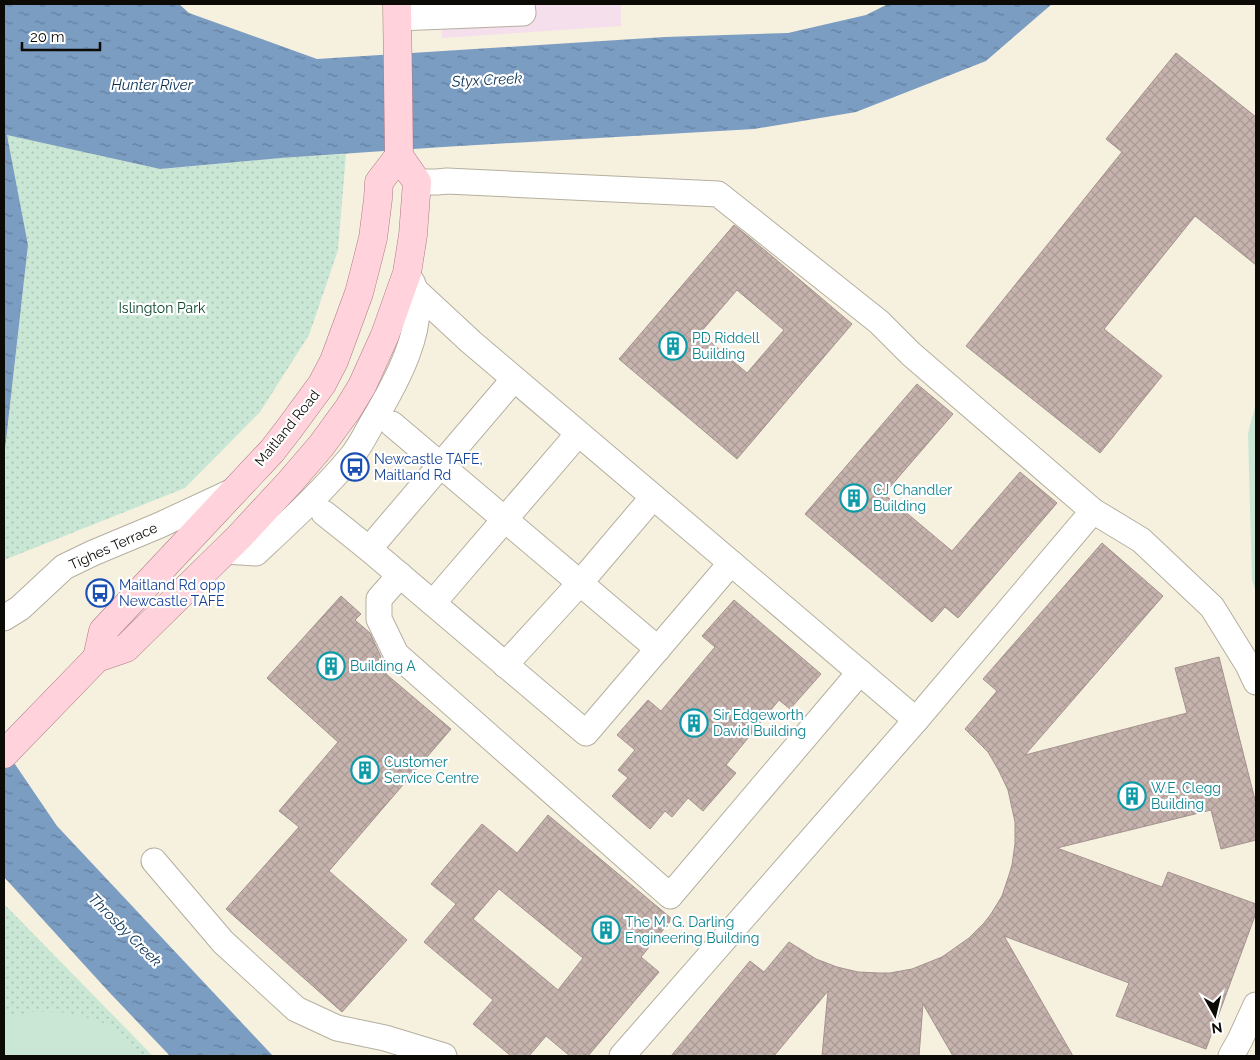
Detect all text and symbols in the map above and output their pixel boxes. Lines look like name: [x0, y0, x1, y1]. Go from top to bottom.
scale bar: [22, 20, 100, 52]
text: 20 m: [30, 28, 65, 46]
water label: Styx Creek: [450, 69, 523, 91]
water label: Hunter River: [111, 76, 194, 94]
park label: Islington Park: [118, 300, 206, 316]
place label: PD Riddell Building: [692, 330, 760, 362]
building icon: PD Riddell Building: [658, 331, 688, 361]
street label: Maitland Road: [252, 387, 322, 469]
place label: Newcastle TAFE, Maitland Rd: [374, 451, 483, 483]
bus stop icon: Newcastle TAFE, Maitland Rd: [340, 452, 370, 482]
place label: CJ Chandler Building: [873, 482, 952, 514]
building icon: CJ Chandler Building: [839, 483, 869, 513]
street label: Tighes Terrace: [66, 519, 160, 573]
place label: Maitland Rd opp Newcastle TAFE: [119, 577, 226, 609]
bus stop icon: Maitland Rd opp Newcastle TAFE: [85, 578, 115, 608]
building icon: Building A: [316, 651, 346, 681]
place label: Building A: [350, 658, 416, 674]
place label: Sir Edgeworth David Building: [713, 707, 806, 739]
building icon: Sir Edgeworth David Building: [679, 708, 709, 738]
place label: Customer Service Centre: [384, 754, 479, 786]
building icon: Customer Service Centre: [350, 755, 380, 785]
place label: W.E. Clegg Building: [1151, 780, 1221, 812]
building icon: W.E. Clegg Building: [1117, 781, 1147, 811]
water label: Throsby Creek: [85, 890, 165, 970]
place label: The M. G. Darling Engineering Building: [625, 914, 759, 946]
building icon: The M. G. Darling Engineering Building: [591, 915, 621, 945]
north arrow: [1190, 990, 1240, 1040]
text: N: [1210, 1019, 1223, 1037]

